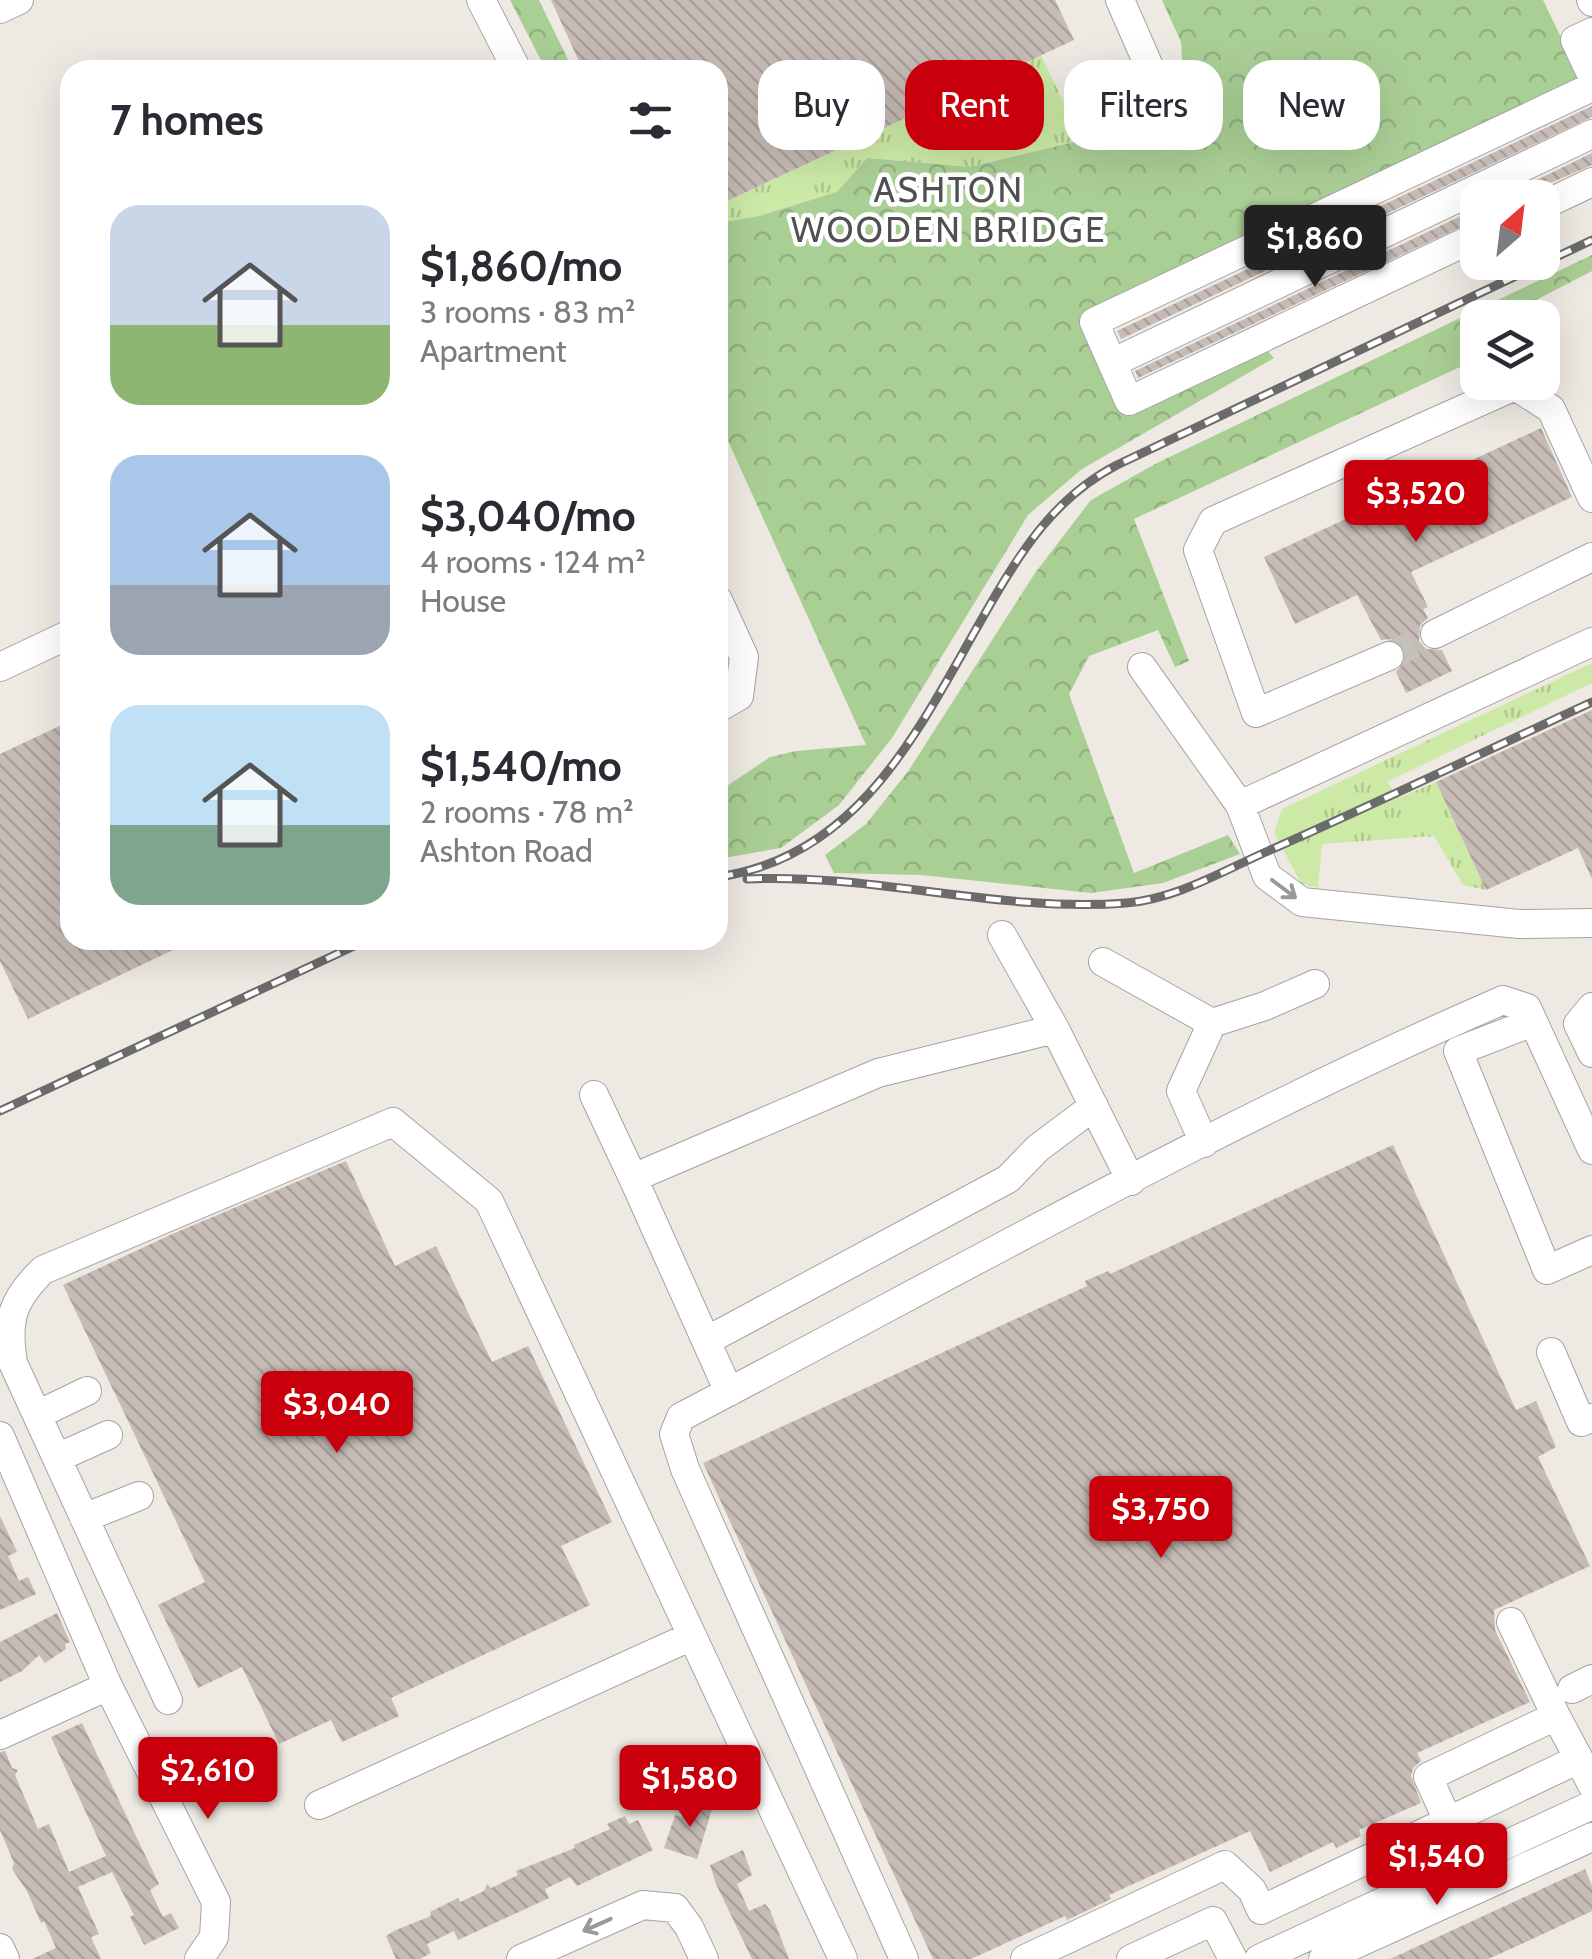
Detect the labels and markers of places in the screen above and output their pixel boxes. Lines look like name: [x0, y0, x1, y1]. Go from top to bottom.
pin: $1,860: [1234, 205, 1396, 290]
pin: $3,520: [1335, 460, 1497, 545]
pin: $3,040: [256, 1371, 418, 1456]
pin: $3,750: [1080, 1476, 1242, 1561]
pin: $2,610: [127, 1737, 289, 1822]
pin: $1,580: [609, 1745, 771, 1830]
pin: $1,540: [1356, 1823, 1518, 1908]

